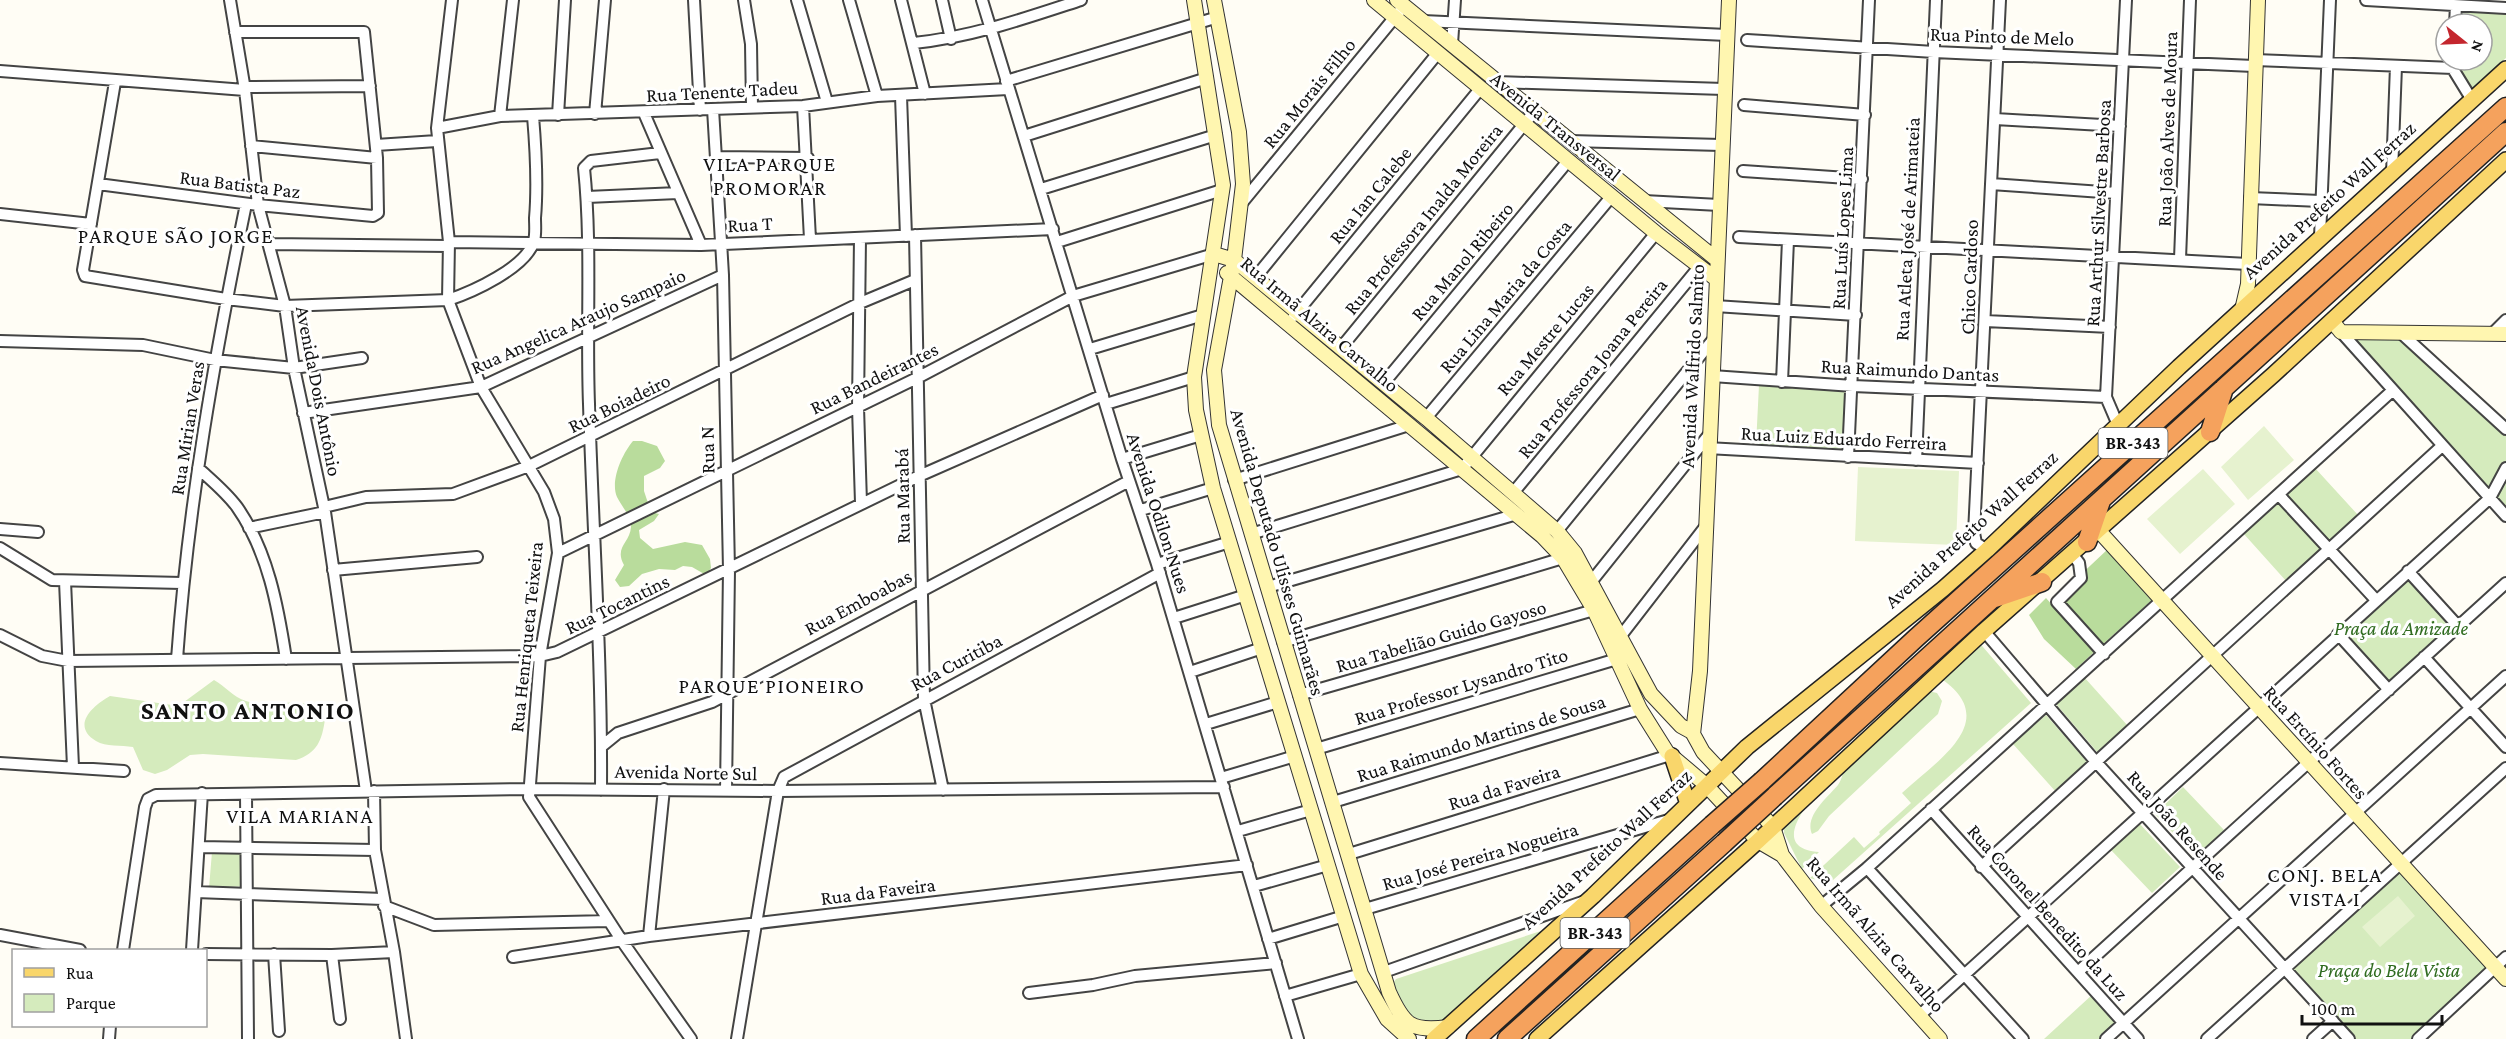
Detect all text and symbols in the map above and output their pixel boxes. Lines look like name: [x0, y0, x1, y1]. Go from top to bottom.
north arrow: [2434, 12, 2494, 72]
street label: Rua Pinto de Melo: [1930, 22, 2075, 50]
street label: Rua João Alves de Moura: [2153, 31, 2182, 227]
street label: Rua Morais Filho: [1258, 34, 1360, 152]
text: N: [2468, 39, 2488, 54]
street label: Avenida Transversal: [1487, 67, 1625, 185]
street label: Rua Tenente Tadeu: [646, 76, 799, 106]
street label: Rua Arthur Silvestre Barbosa: [2081, 99, 2115, 327]
street label: Rua Atleta José de Arimateia: [1890, 117, 1925, 341]
street label: Avenida Prefeito Wall Ferraz: [2238, 117, 2420, 283]
street label: Rua Professora Inalda Moreira: [1339, 119, 1507, 319]
street label: Rua Ian Calebe: [1324, 142, 1416, 248]
street label: Rua Luís Lopes Lima: [1827, 146, 1858, 310]
district label: VILA PARQUE PROMORAR: [703, 152, 837, 200]
street label: Rua Batista Paz: [178, 166, 302, 202]
street label: Rua Manol Ribeiro: [1406, 197, 1518, 324]
street label: Rua T: [727, 212, 773, 236]
street label: Rua Lina Maria da Costa: [1434, 215, 1576, 377]
street label: Chico Cardoso: [1956, 219, 1982, 335]
district label: PARQUE SÃO JORGE: [78, 224, 274, 248]
street label: Rua Irmã Alzira Carvalho: [1237, 252, 1403, 396]
street label: Avenida Walfrido Salmito: [1676, 263, 1708, 469]
street label: Rua Angelica Araujo Sampaio: [467, 264, 689, 379]
street label: Rua Professora Joana Pereira: [1513, 274, 1672, 463]
street label: Rua Mestre Lucas: [1492, 278, 1598, 399]
street label: Avenida Dois Antônio: [292, 304, 346, 478]
street label: Rua Bandeirantes: [806, 337, 942, 419]
street label: Rua Raimundo Dantas: [1820, 354, 2000, 386]
street label: Rua Mirian Veras: [166, 359, 208, 497]
street label: Rua Boiadeiro: [564, 369, 674, 437]
street label: Avenida Deputado Ulisses Guimarães: [1225, 406, 1330, 698]
street label: Rua Luiz Eduardo Ferreira: [1740, 422, 1948, 454]
street label: Rua N: [696, 426, 718, 474]
road number: BR-343: [2098, 428, 2168, 458]
street label: Avenida Odilon Nues: [1123, 430, 1195, 596]
street label: Avenida Prefeito Wall Ferraz: [1880, 446, 2062, 612]
street label: Rua Marabá: [890, 448, 914, 544]
street label: Rua Henriqueta Teixeira: [505, 540, 548, 734]
street label: Rua Emboabas: [801, 564, 915, 639]
street label: Rua Tocantins: [561, 569, 673, 639]
street label: Rua Tabelião Guido Gayoso: [1333, 595, 1549, 678]
park label: Praça da Amizade: [2334, 617, 2468, 640]
street label: Rua Curitiba: [906, 629, 1006, 695]
street label: Rua Professor Lysandro Tito: [1352, 643, 1571, 730]
district label: PARQUE PIONEIRO: [679, 674, 865, 698]
street label: Rua Ercínio Fortes: [2259, 681, 2373, 803]
street label: Rua Raimundo Martins de Sousa: [1354, 690, 1608, 786]
district label: SANTO ANTONIO: [141, 696, 355, 725]
street label: Avenida Norte Sul: [615, 760, 757, 784]
street label: Rua da Faveira: [1446, 760, 1562, 814]
street label: Avenida Prefeito Wall Ferraz: [1516, 764, 1696, 934]
street label: Rua João Resende: [2122, 766, 2233, 885]
district label: VILA MARIANA: [226, 804, 374, 828]
street label: Rua José Pereira Nogueira: [1380, 817, 1581, 895]
street label: Rua Coronel Benedito da Luz: [1963, 820, 2133, 1004]
street label: Rua Irmã Alzira Carvalho: [1802, 852, 1950, 1016]
district label: CONJ. BELA VISTA I: [2267, 863, 2383, 911]
street label: Rua da Faveira: [819, 873, 937, 909]
road number: BR-343: [1560, 918, 1630, 948]
legend: [12, 949, 207, 1027]
park label: Praça do Bela Vista: [2318, 959, 2460, 982]
text: Rua: [66, 963, 94, 983]
scale bar: [2302, 988, 2442, 1026]
text: Parque: [66, 993, 116, 1013]
text: 100 m: [2311, 999, 2356, 1019]

